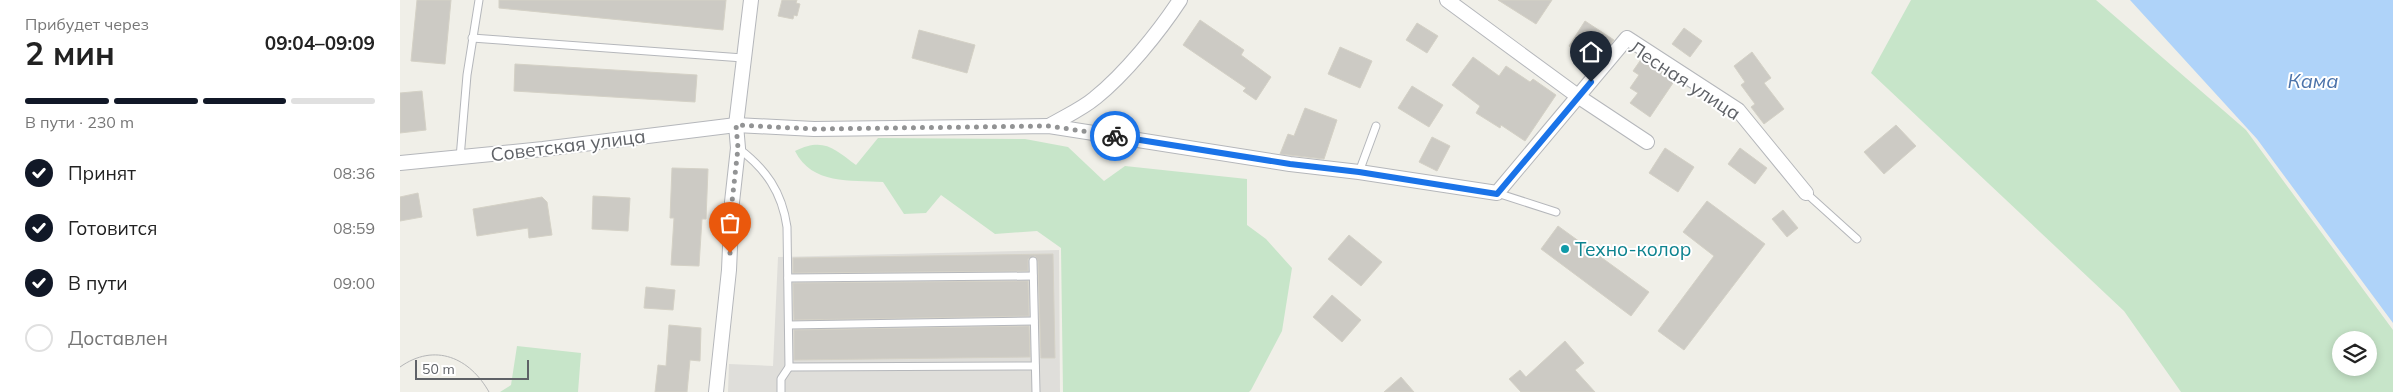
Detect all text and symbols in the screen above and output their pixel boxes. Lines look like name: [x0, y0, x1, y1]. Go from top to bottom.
text: Прибудет через: [25, 14, 149, 34]
text: 09:04–09:09: [265, 31, 375, 55]
pin: [1570, 31, 1612, 82]
text: 2 мин: [25, 33, 115, 73]
street label: Лесная улица: [1625, 35, 1745, 125]
icon: home: [1577, 38, 1605, 66]
water label: Кама: [2288, 68, 2339, 93]
courier: [1090, 111, 1140, 161]
text: В пути · 230 m: [25, 112, 134, 132]
icon: bike: [1101, 122, 1129, 150]
street label: Советская улица: [489, 124, 647, 166]
icon: check: [25, 159, 53, 187]
text: Принят: [68, 161, 136, 185]
text: 08:36: [333, 163, 375, 183]
pin: [709, 202, 751, 253]
icon: bag: [716, 209, 744, 237]
icon: check: [25, 214, 53, 242]
text: Готовится: [68, 216, 158, 240]
text: 08:59: [333, 218, 375, 238]
place label: Техно-колор: [1575, 237, 1691, 261]
marker: Техно-колор: [1559, 243, 1571, 255]
icon: check: [25, 269, 53, 297]
text: В пути: [68, 271, 127, 295]
text: 09:00: [333, 273, 375, 293]
text: Доставлен: [68, 326, 168, 350]
map controls: [2332, 331, 2377, 376]
button: layers: [2332, 331, 2377, 376]
scale bar: [415, 357, 529, 380]
text: 50 m: [422, 360, 455, 378]

